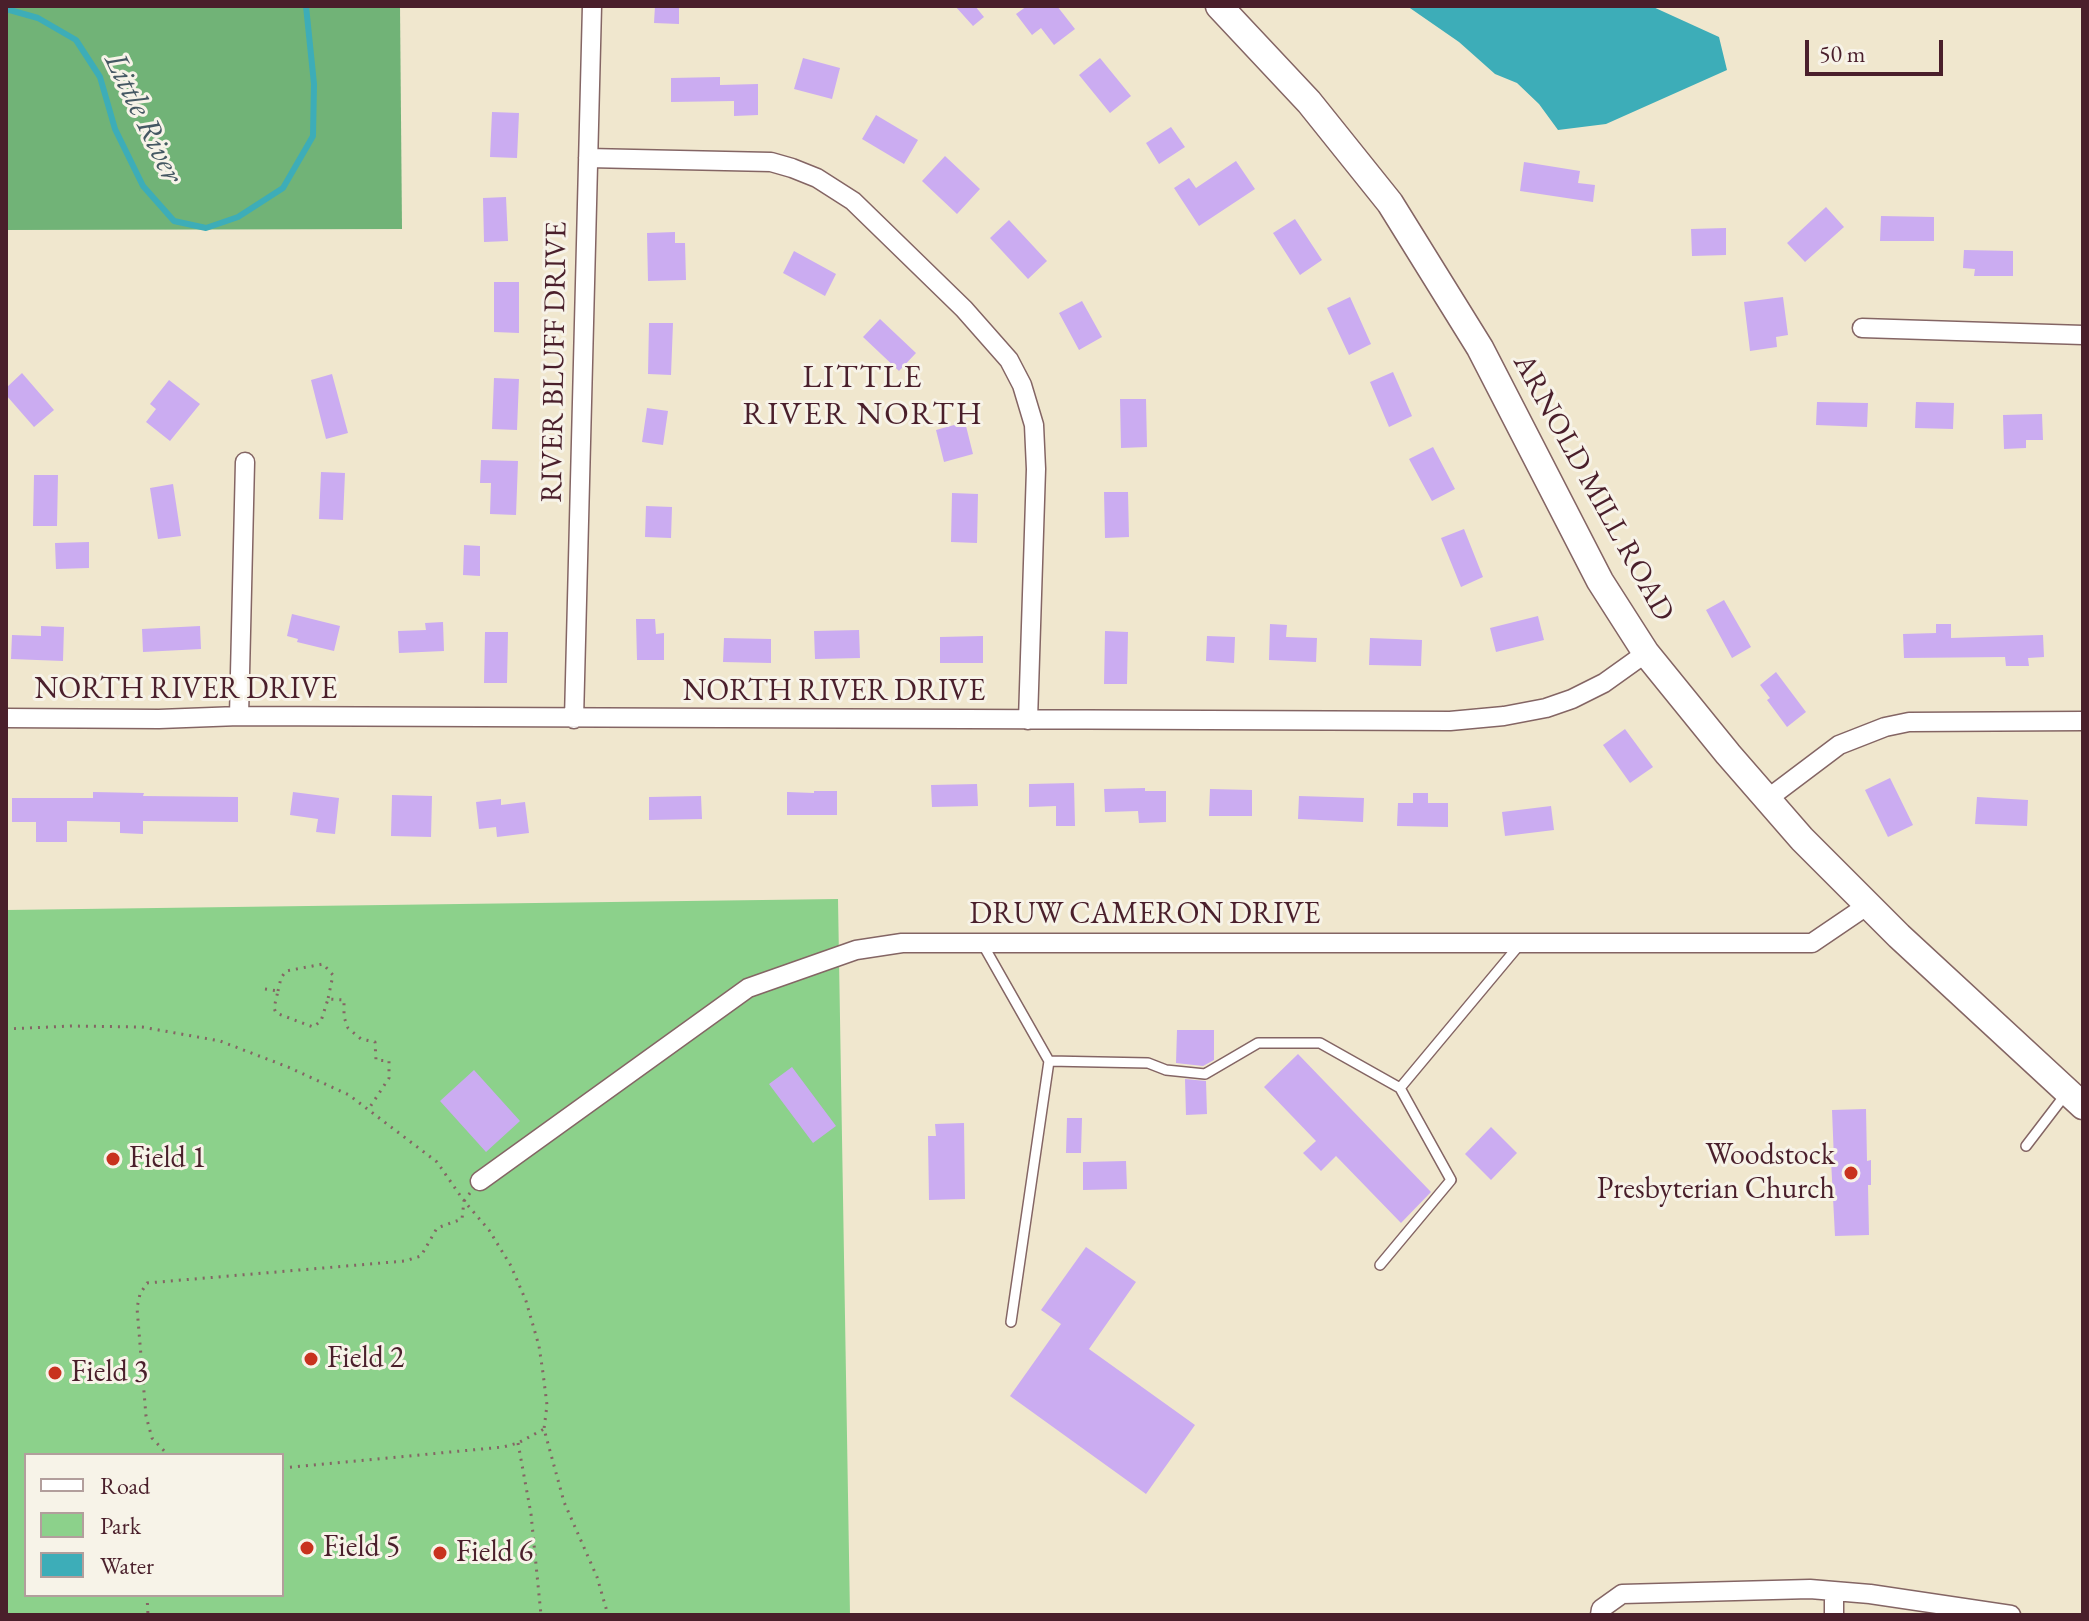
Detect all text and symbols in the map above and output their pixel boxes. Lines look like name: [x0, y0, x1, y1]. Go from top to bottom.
scale bar: [1809, 24, 1947, 74]
text: 50 m: [1819, 38, 1866, 69]
water label: Little River: [95, 47, 191, 189]
street label: RIVER BLUFF DRIVE: [535, 221, 575, 503]
street label: ARNOLD MILL ROAD: [1505, 348, 1681, 628]
district label: LITTLE RIVER NORTH: [742, 359, 984, 434]
street label: NORTH RIVER DRIVE: [35, 672, 337, 708]
street label: NORTH RIVER DRIVE: [683, 674, 985, 710]
street label: DRUW CAMERON DRIVE: [970, 897, 1320, 933]
place label: Woodstock Presbyterian Church: [1597, 1138, 1835, 1208]
place label: Field 1: [129, 1141, 206, 1177]
marker: Field 1: [104, 1150, 122, 1168]
marker: Woodstock Presbyterian Church: [1842, 1164, 1860, 1182]
place label: Field 2: [327, 1341, 404, 1377]
marker: Field 2: [302, 1350, 320, 1368]
place label: Field 3: [71, 1355, 148, 1391]
marker: Field 3: [46, 1364, 64, 1382]
legend: [24, 1453, 284, 1597]
text: Road: [100, 1470, 150, 1501]
text: Park: [100, 1510, 141, 1541]
place label: Field 5: [323, 1530, 400, 1566]
place label: Field 6: [456, 1535, 533, 1571]
marker: Field 5: [298, 1539, 316, 1557]
marker: Field 6: [431, 1544, 449, 1562]
text: Water: [100, 1550, 154, 1581]

